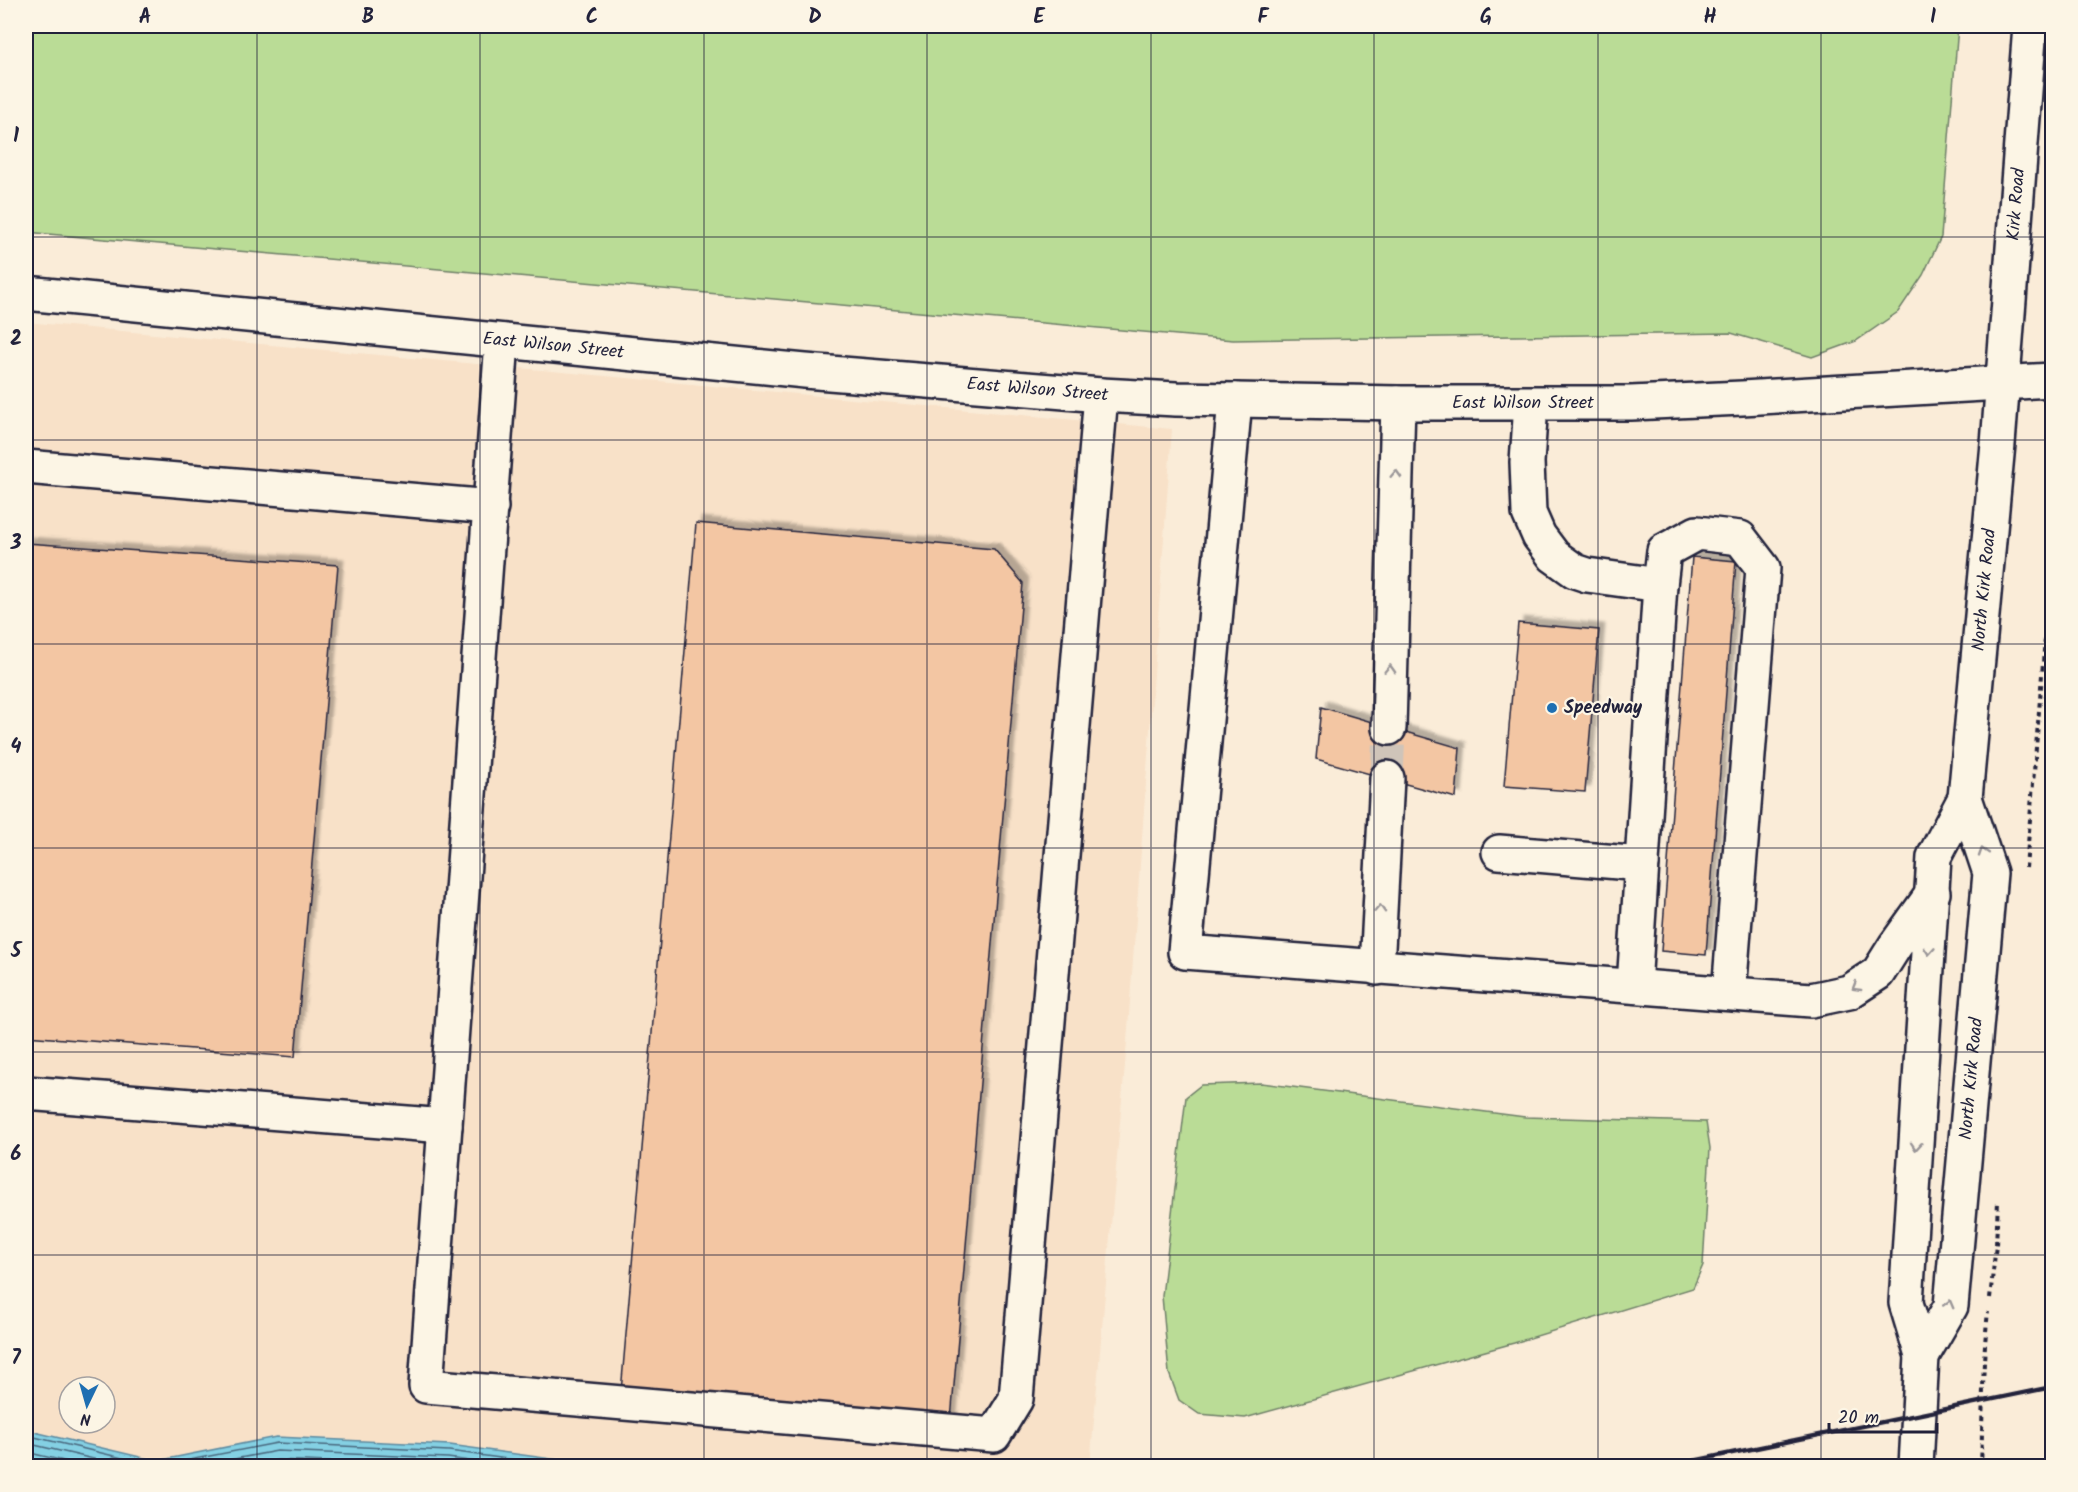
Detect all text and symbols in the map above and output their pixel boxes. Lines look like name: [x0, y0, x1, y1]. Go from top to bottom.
text: A: [139, 2, 151, 34]
text: B: [362, 2, 374, 34]
text: C: [586, 2, 598, 34]
text: D: [808, 2, 822, 34]
text: E: [1033, 2, 1045, 34]
text: F: [1258, 2, 1270, 34]
text: G: [1480, 2, 1492, 34]
text: H: [1703, 2, 1717, 34]
text: I: [1930, 2, 1936, 34]
text: 1: [13, 121, 19, 153]
street label: Kirk Road: [1999, 166, 2034, 242]
text: 2: [10, 324, 22, 356]
street label: East Wilson Street: [481, 324, 626, 367]
street label: East Wilson Street: [965, 370, 1110, 410]
street label: East Wilson Street: [1452, 389, 1595, 418]
one-way arrow: [1389, 470, 1402, 479]
street label: North Kirk Road: [1964, 526, 2005, 652]
text: 3: [10, 528, 22, 560]
one-way arrow: [1384, 665, 1397, 674]
place label: Speedway: [1564, 694, 1643, 723]
marker: Speedway: [1545, 701, 1559, 715]
text: 4: [11, 732, 22, 764]
one-way arrow: [1978, 847, 1991, 858]
one-way arrow: [1373, 905, 1386, 914]
text: 5: [10, 936, 23, 968]
one-way arrow: [1922, 947, 1935, 956]
one-way arrow: [1852, 980, 1862, 992]
street label: North Kirk Road: [1952, 1015, 1992, 1141]
text: 6: [11, 1139, 22, 1171]
one-way arrow: [1910, 1141, 1923, 1150]
one-way arrow: [1942, 1299, 1954, 1310]
text: 7: [11, 1343, 21, 1375]
north arrow: [57, 1375, 117, 1435]
scale bar: [1829, 1396, 1937, 1434]
text: 20 m: [1838, 1404, 1879, 1433]
text: N: [80, 1406, 92, 1431]

